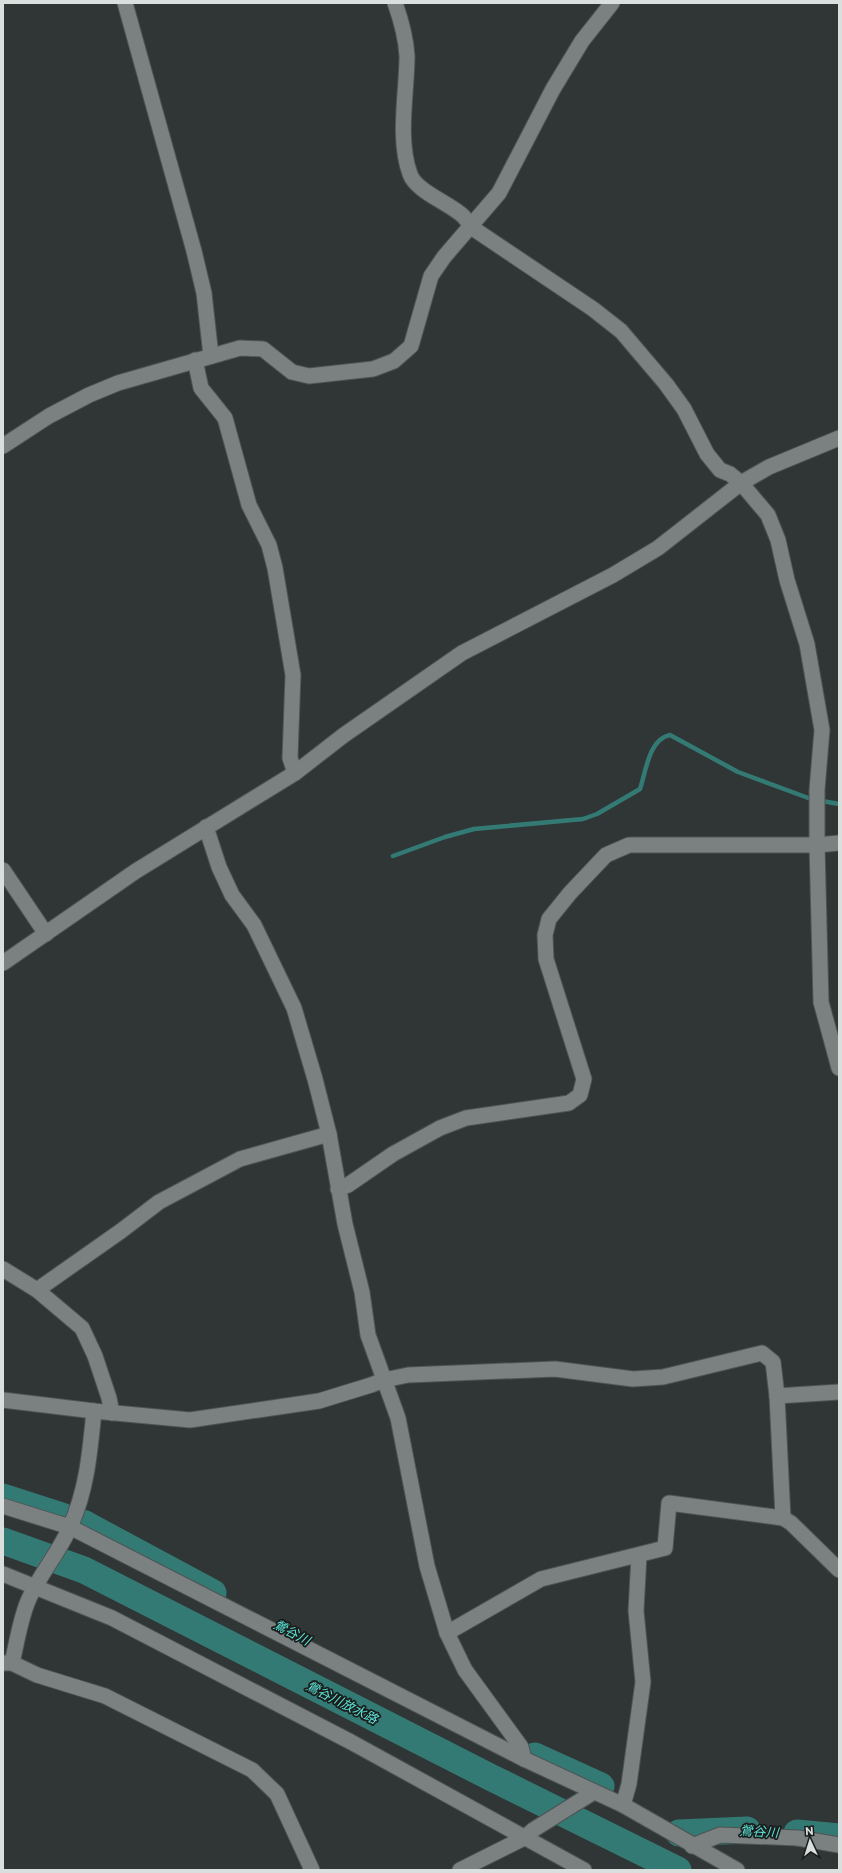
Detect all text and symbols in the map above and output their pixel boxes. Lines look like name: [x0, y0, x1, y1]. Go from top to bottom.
water label: 鶯谷川: [271, 1616, 315, 1649]
water label: 鶯谷川放水路: [304, 1677, 381, 1727]
north arrow: [790, 1821, 830, 1861]
water label: 鶯谷川: [739, 1822, 781, 1840]
text: N: [805, 1824, 814, 1837]

